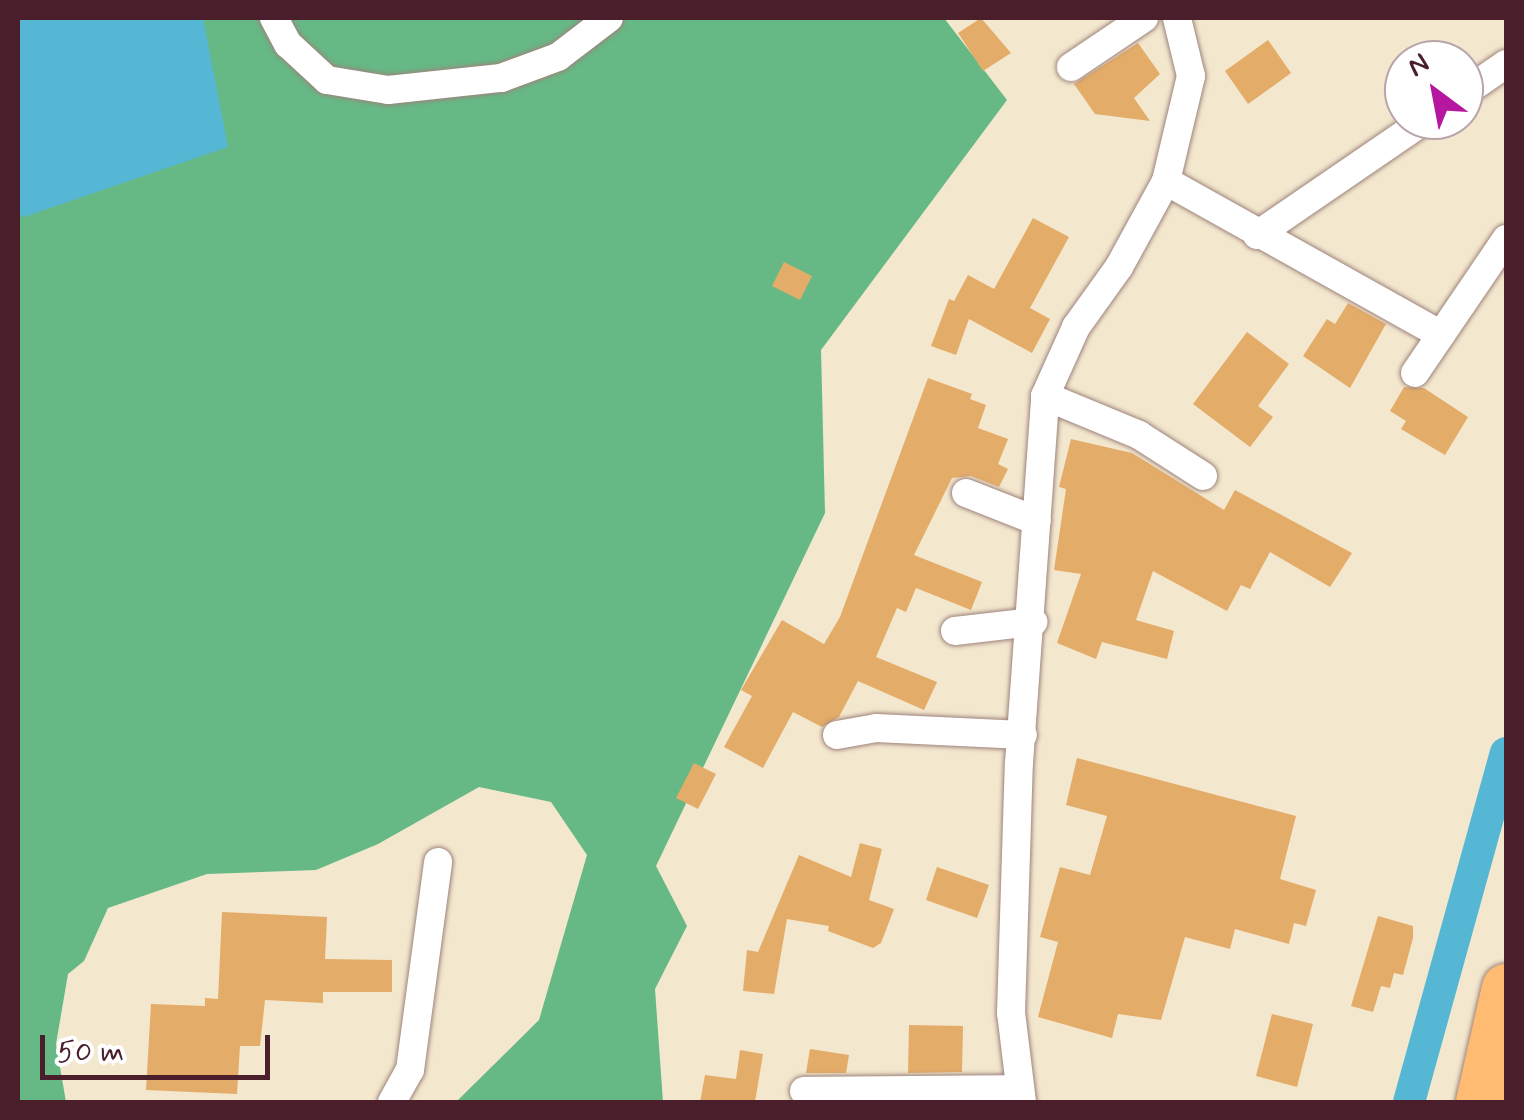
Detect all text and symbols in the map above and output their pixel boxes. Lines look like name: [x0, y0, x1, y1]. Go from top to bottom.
north arrow: [1384, 40, 1484, 140]
text: N: [1401, 45, 1437, 86]
scale bar: [45, 1015, 275, 1077]
text: 50 m: [57, 1033, 124, 1072]

